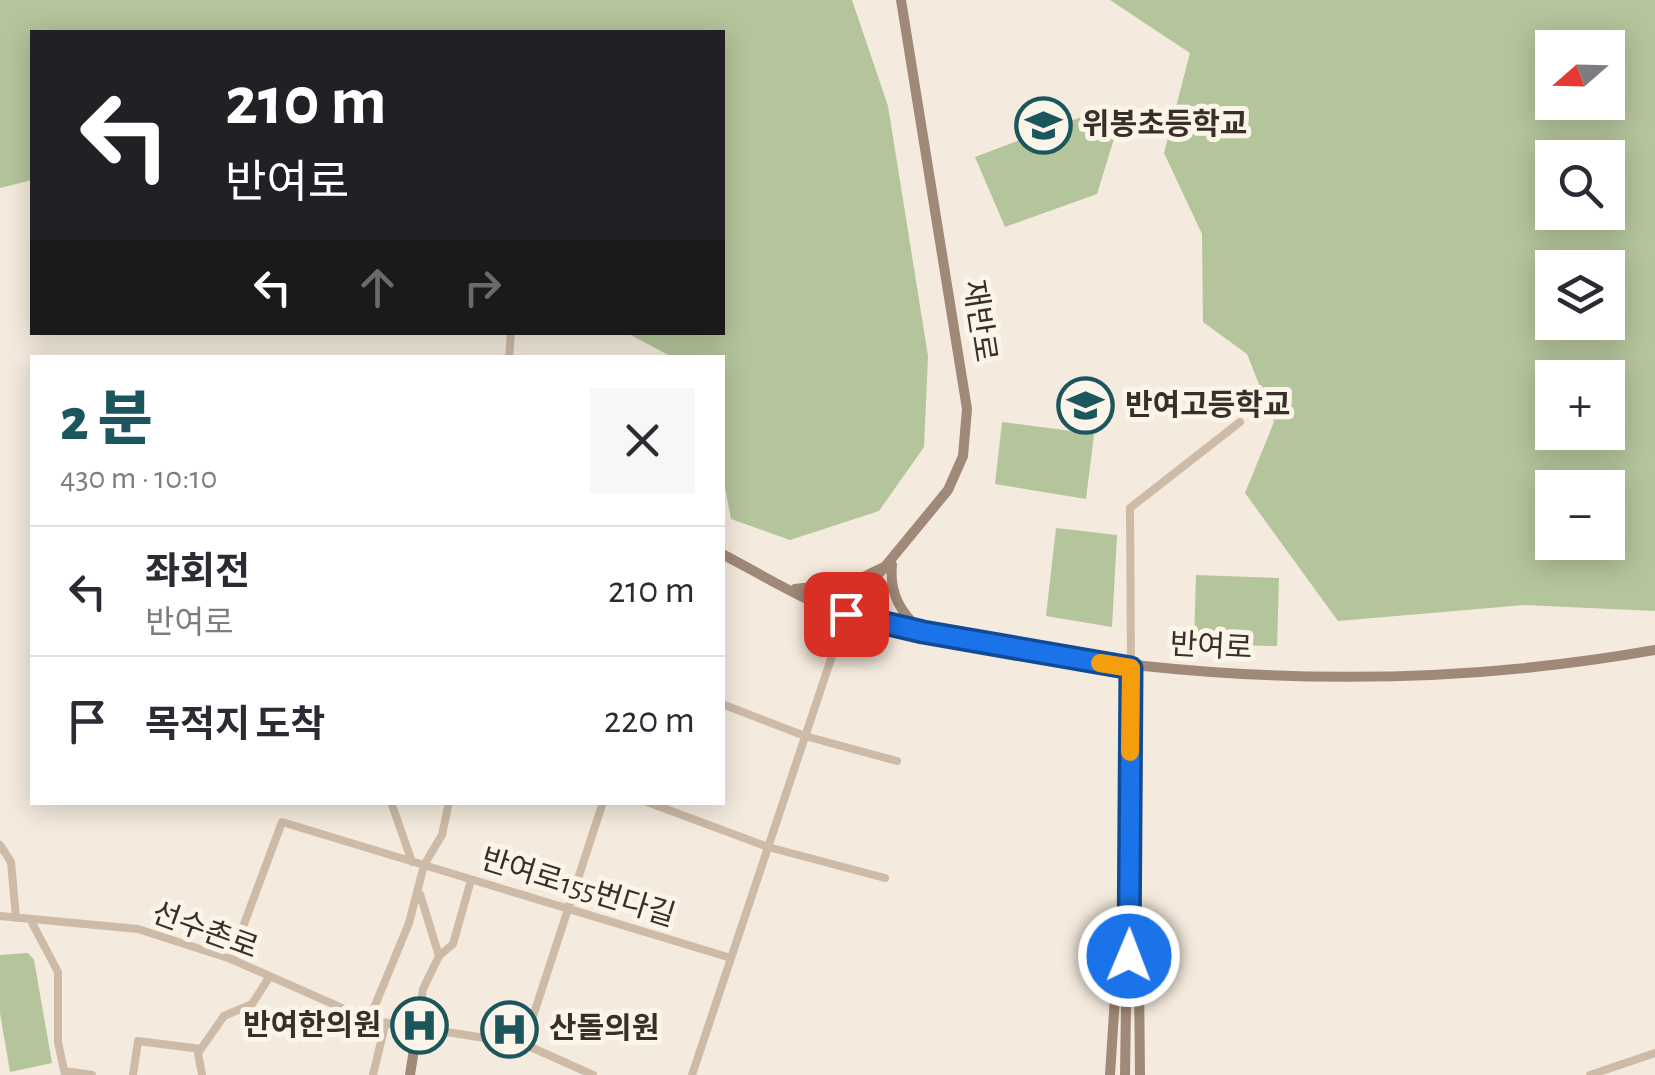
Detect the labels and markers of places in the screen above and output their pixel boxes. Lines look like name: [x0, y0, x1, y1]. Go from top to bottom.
school or university icon: 위봉초등학교: [1013, 95, 1073, 155]
place label: 위봉초등학교: [1082, 108, 1248, 140]
school or university icon: 반여고등학교: [1056, 376, 1116, 436]
place label: 반여고등학교: [1125, 389, 1291, 421]
pin: [804, 572, 889, 657]
hospital icon: 반여한의원: [390, 996, 450, 1056]
hospital icon: 산돌의원: [480, 999, 540, 1059]
place label: 반여한의원: [243, 1009, 381, 1041]
place label: 산돌의원: [549, 1012, 659, 1044]

